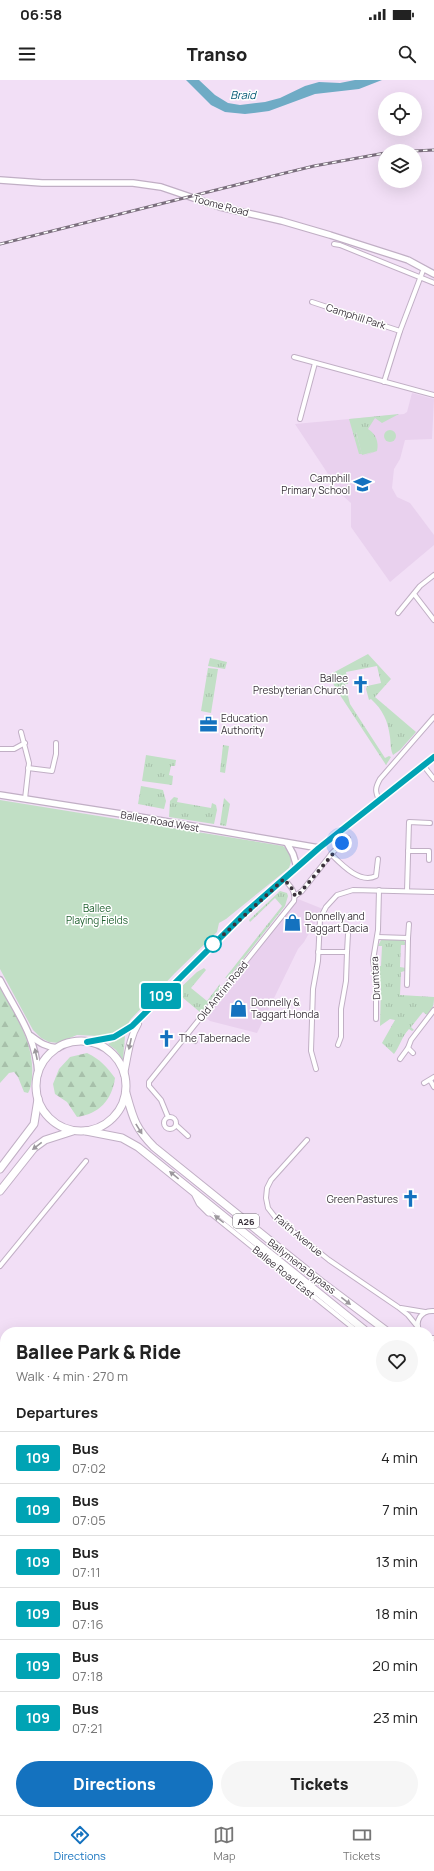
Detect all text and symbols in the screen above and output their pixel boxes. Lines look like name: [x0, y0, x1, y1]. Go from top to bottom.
text: 06:58: [20, 4, 62, 25]
text: Transo: [187, 42, 247, 66]
icon: menu: [16, 43, 38, 65]
icon: search: [396, 43, 418, 65]
water label: Braid: [230, 87, 257, 102]
map controls: [378, 92, 422, 188]
button: locate: [378, 92, 422, 136]
button: layers: [378, 144, 422, 188]
street label: Toome Road: [192, 191, 250, 219]
street label: Camphill Park: [324, 300, 389, 333]
place label: Camphill Primary School: [281, 471, 350, 497]
school or university icon: Camphill Primary School: [353, 474, 373, 494]
place label: Ballee Presbyterian Church: [253, 671, 348, 697]
church icon: Ballee Presbyterian Church: [351, 674, 371, 694]
place label: Education Authority: [221, 711, 268, 737]
office icon: Education Authority: [198, 714, 218, 734]
street label: Ballee Road West: [120, 807, 200, 835]
your location: [332, 833, 352, 853]
park label: Ballee Playing Fields: [66, 901, 128, 927]
place label: Donnelly and Taggart Dacia: [305, 909, 368, 935]
shop icon: Donnelly and Taggart Dacia: [282, 912, 302, 932]
unlabelled marker: [204, 935, 222, 953]
street label: Drumtara: [367, 956, 383, 1000]
street label: Old Antrim Road: [193, 958, 251, 1024]
line badge: 109: [138, 983, 184, 1009]
text: 109: [149, 986, 173, 1005]
place label: Donnelly & Taggart Honda: [251, 995, 319, 1021]
shop icon: Donnelly & Taggart Honda: [228, 998, 248, 1018]
church icon: The Tabernacle: [156, 1028, 176, 1048]
place label: The Tabernacle: [179, 1031, 250, 1045]
one-way arrow: [126, 1038, 132, 1051]
one-way arrow: [32, 1048, 38, 1061]
one-way arrow: [135, 1124, 142, 1135]
one-way arrow: [32, 1141, 43, 1150]
one-way arrow: [168, 1171, 179, 1179]
church icon: Green Pastures: [401, 1189, 421, 1209]
place label: Green Pastures: [327, 1192, 398, 1206]
street label: Faith Avenue: [272, 1211, 326, 1259]
road number: A26: [233, 1214, 259, 1228]
one-way arrow: [213, 1215, 224, 1224]
street label: Ballymena Bypass: [265, 1235, 339, 1297]
street label: Ballee Road East: [250, 1243, 318, 1301]
one-way arrow: [341, 1297, 352, 1305]
text: Ballee Park & Ride: [16, 1339, 181, 1365]
button: heart: [376, 1340, 418, 1382]
text: Walk · 4 min · 270 m: [16, 1367, 128, 1385]
text: Departures: [16, 1402, 98, 1423]
text: Bus: [72, 1438, 99, 1459]
text: 4 min: [381, 1447, 418, 1468]
text: 109: [26, 1448, 50, 1467]
text: 07:02: [72, 1459, 106, 1477]
text: Bus: [72, 1490, 99, 1511]
text: 7 min: [382, 1499, 418, 1520]
text: 109: [26, 1500, 50, 1519]
text: 07:05: [72, 1511, 106, 1529]
text: Bus: [72, 1542, 99, 1563]
text: 13 min: [376, 1551, 418, 1572]
text: 109: [26, 1552, 50, 1571]
text: 07:11: [72, 1563, 100, 1581]
text: Bus: [72, 1594, 99, 1615]
text: 18 min: [375, 1603, 418, 1624]
text: 109: [26, 1604, 50, 1623]
text: 07:16: [72, 1615, 103, 1633]
text: Bus: [72, 1646, 99, 1667]
text: 20 min: [372, 1655, 418, 1676]
text: 109: [26, 1656, 50, 1675]
text: 07:18: [72, 1667, 103, 1685]
text: Bus: [72, 1698, 99, 1719]
text: 23 min: [373, 1707, 418, 1728]
text: 109: [26, 1708, 50, 1727]
text: 07:21: [72, 1719, 103, 1737]
button: Directions: [16, 1761, 213, 1807]
button: Tickets: [221, 1761, 418, 1807]
tab: Directions: [54, 1824, 106, 1863]
tab: Map: [213, 1824, 235, 1863]
tab: Tickets: [343, 1824, 380, 1863]

